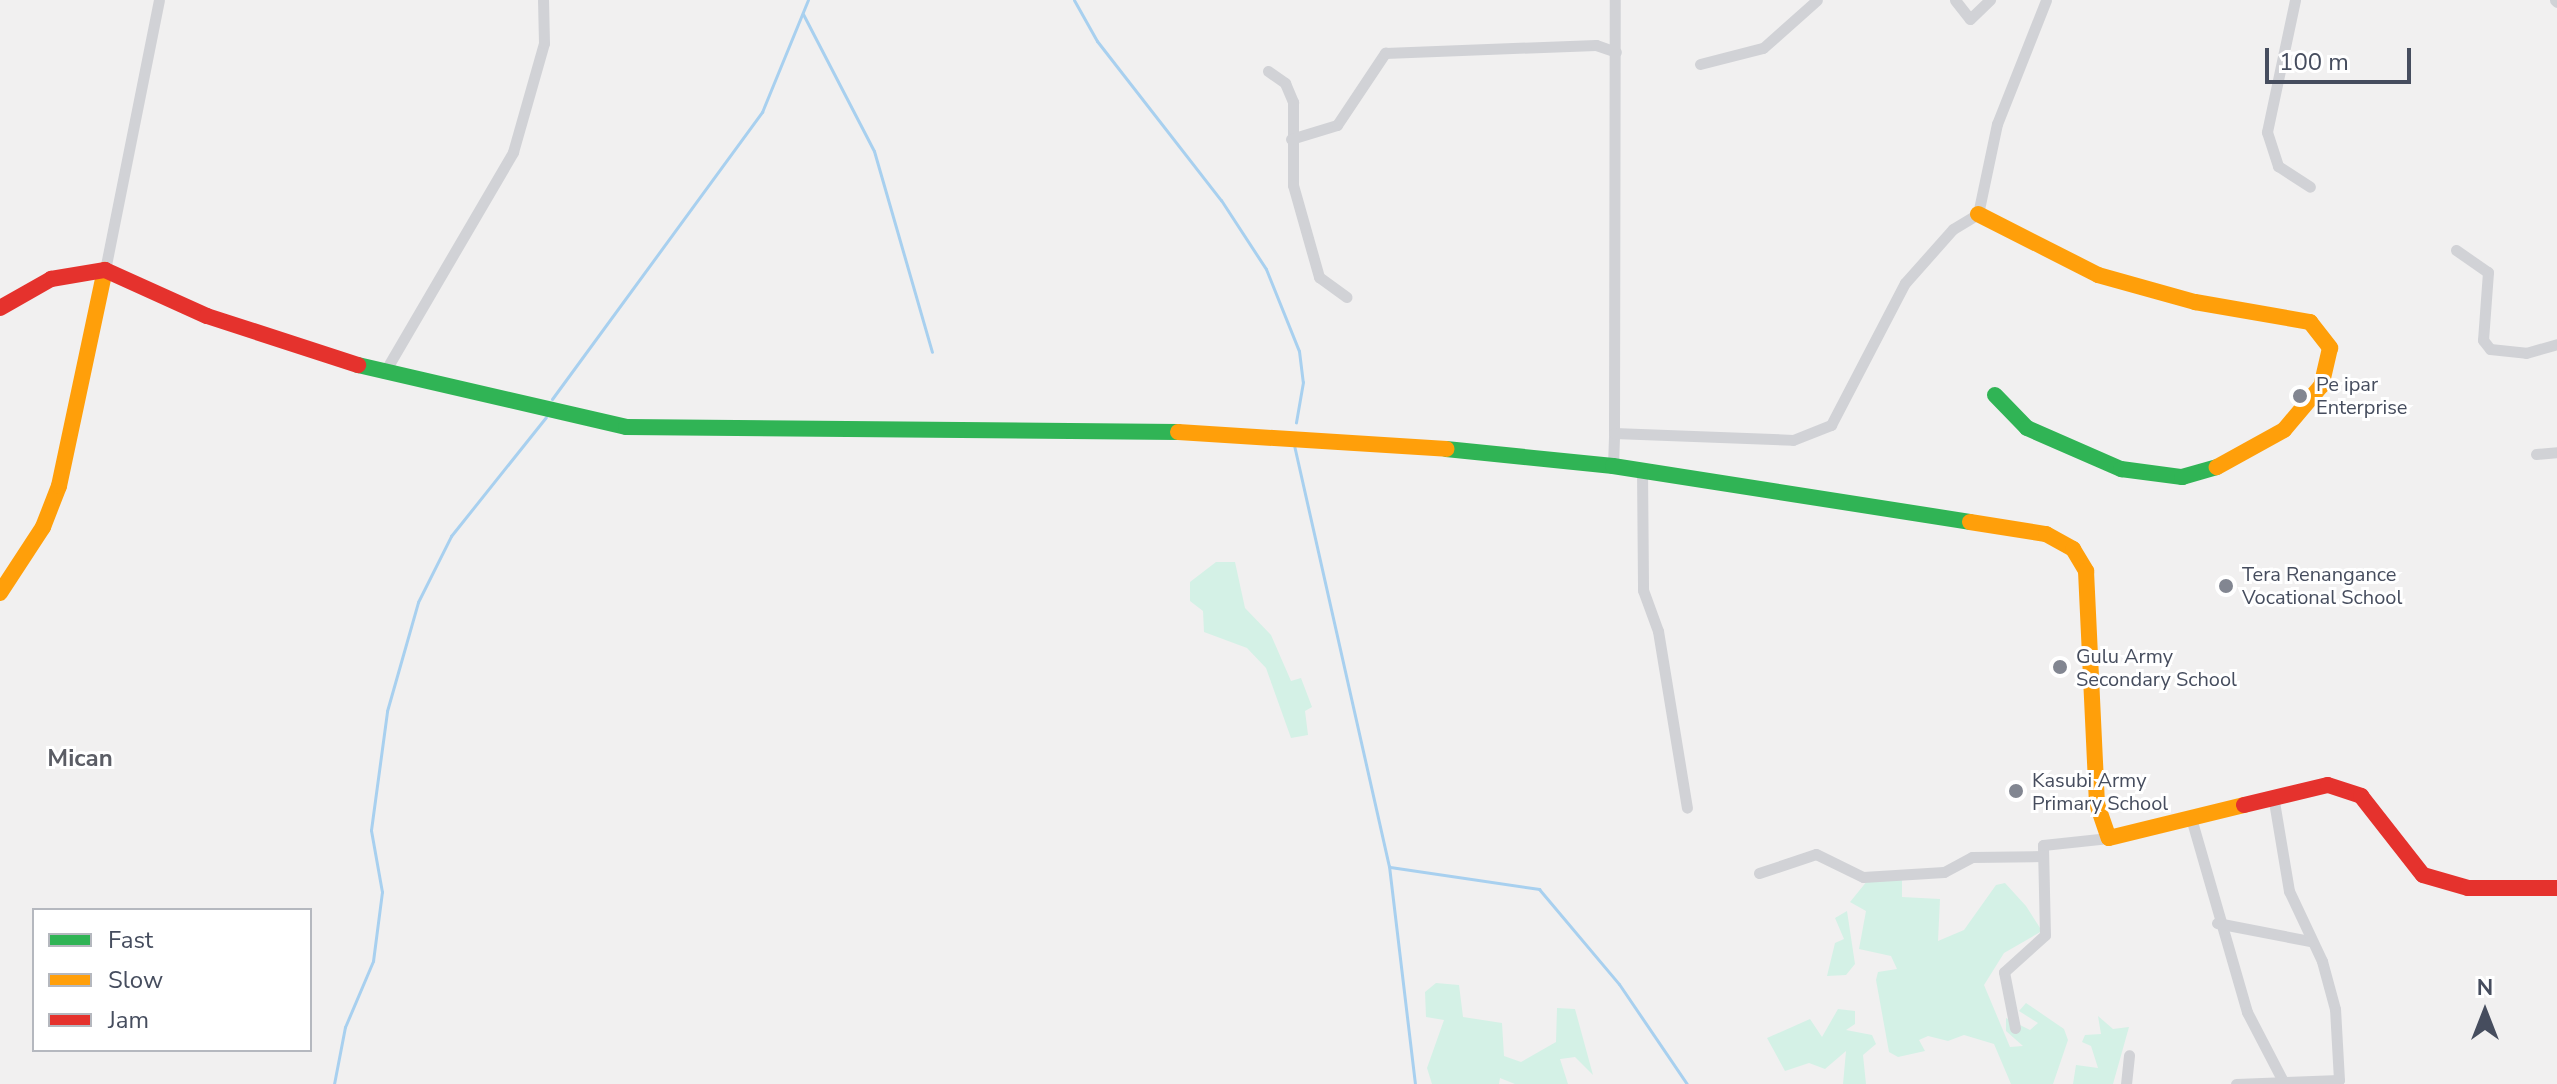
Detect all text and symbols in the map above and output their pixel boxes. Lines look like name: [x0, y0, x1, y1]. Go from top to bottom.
scale bar: [2269, 32, 2415, 82]
text: 100 m: [2279, 46, 2349, 78]
place label: Pe ipar Enterprise: [2316, 372, 2407, 419]
marker: Pe ipar Enterprise: [2291, 387, 2309, 405]
place label: Tera Renangance Vocational School: [2242, 562, 2402, 609]
marker: Tera Renangance Vocational School: [2217, 577, 2235, 595]
place label: Gulu Army Secondary School: [2076, 644, 2237, 691]
marker: Gulu Army Secondary School: [2051, 658, 2069, 676]
district label: Mican: [47, 745, 113, 773]
place label: Kasubi Army Primary School: [2032, 768, 2168, 815]
marker: Kasubi Army Primary School: [2007, 782, 2025, 800]
legend: [32, 908, 312, 1052]
text: Fast: [108, 924, 153, 956]
text: Slow: [108, 964, 163, 996]
north arrow: [2445, 972, 2525, 1052]
text: N: [2477, 973, 2493, 1003]
text: Jam: [108, 1004, 149, 1036]

